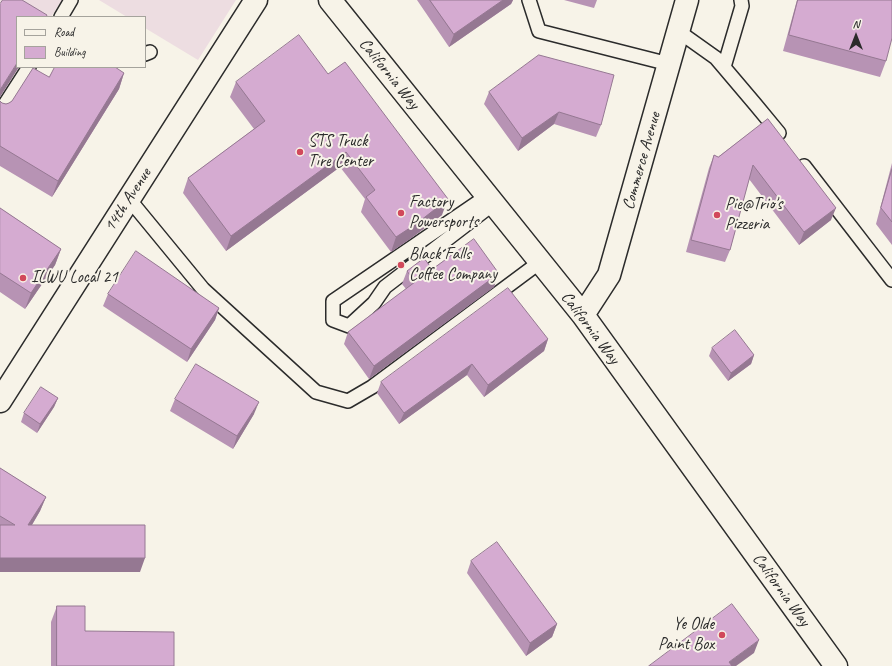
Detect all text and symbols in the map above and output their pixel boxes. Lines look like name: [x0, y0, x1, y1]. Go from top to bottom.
legend: [16, 16, 146, 68]
north arrow: [836, 16, 876, 56]
text: N: [853, 17, 859, 31]
text: Road: [54, 24, 74, 40]
street label: California Way: [354, 34, 424, 114]
text: Building: [54, 44, 86, 60]
street label: Commerce Avenue: [618, 110, 666, 212]
place label: STS Truck Tire Center: [308, 132, 373, 172]
marker: STS Truck Tire Center: [295, 147, 305, 157]
street label: 14th Avenue: [100, 164, 156, 236]
place label: Factory Powersports: [409, 193, 478, 233]
place label: Pie@Trio's Pizzeria: [725, 195, 782, 235]
marker: Factory Powersports: [396, 208, 406, 218]
marker: Pie@Trio's Pizzeria: [712, 210, 722, 220]
place label: Black Falls Coffee Company: [409, 245, 497, 285]
marker: Black Falls Coffee Company: [396, 260, 406, 270]
place label: ILWU Local 21: [31, 268, 118, 288]
marker: ILWU Local 21: [18, 273, 28, 283]
street label: California Way: [556, 288, 624, 368]
street label: California Way: [748, 549, 814, 631]
place label: Ye Olde Paint Box: [658, 615, 714, 655]
marker: Ye Olde Paint Box: [717, 630, 727, 640]

